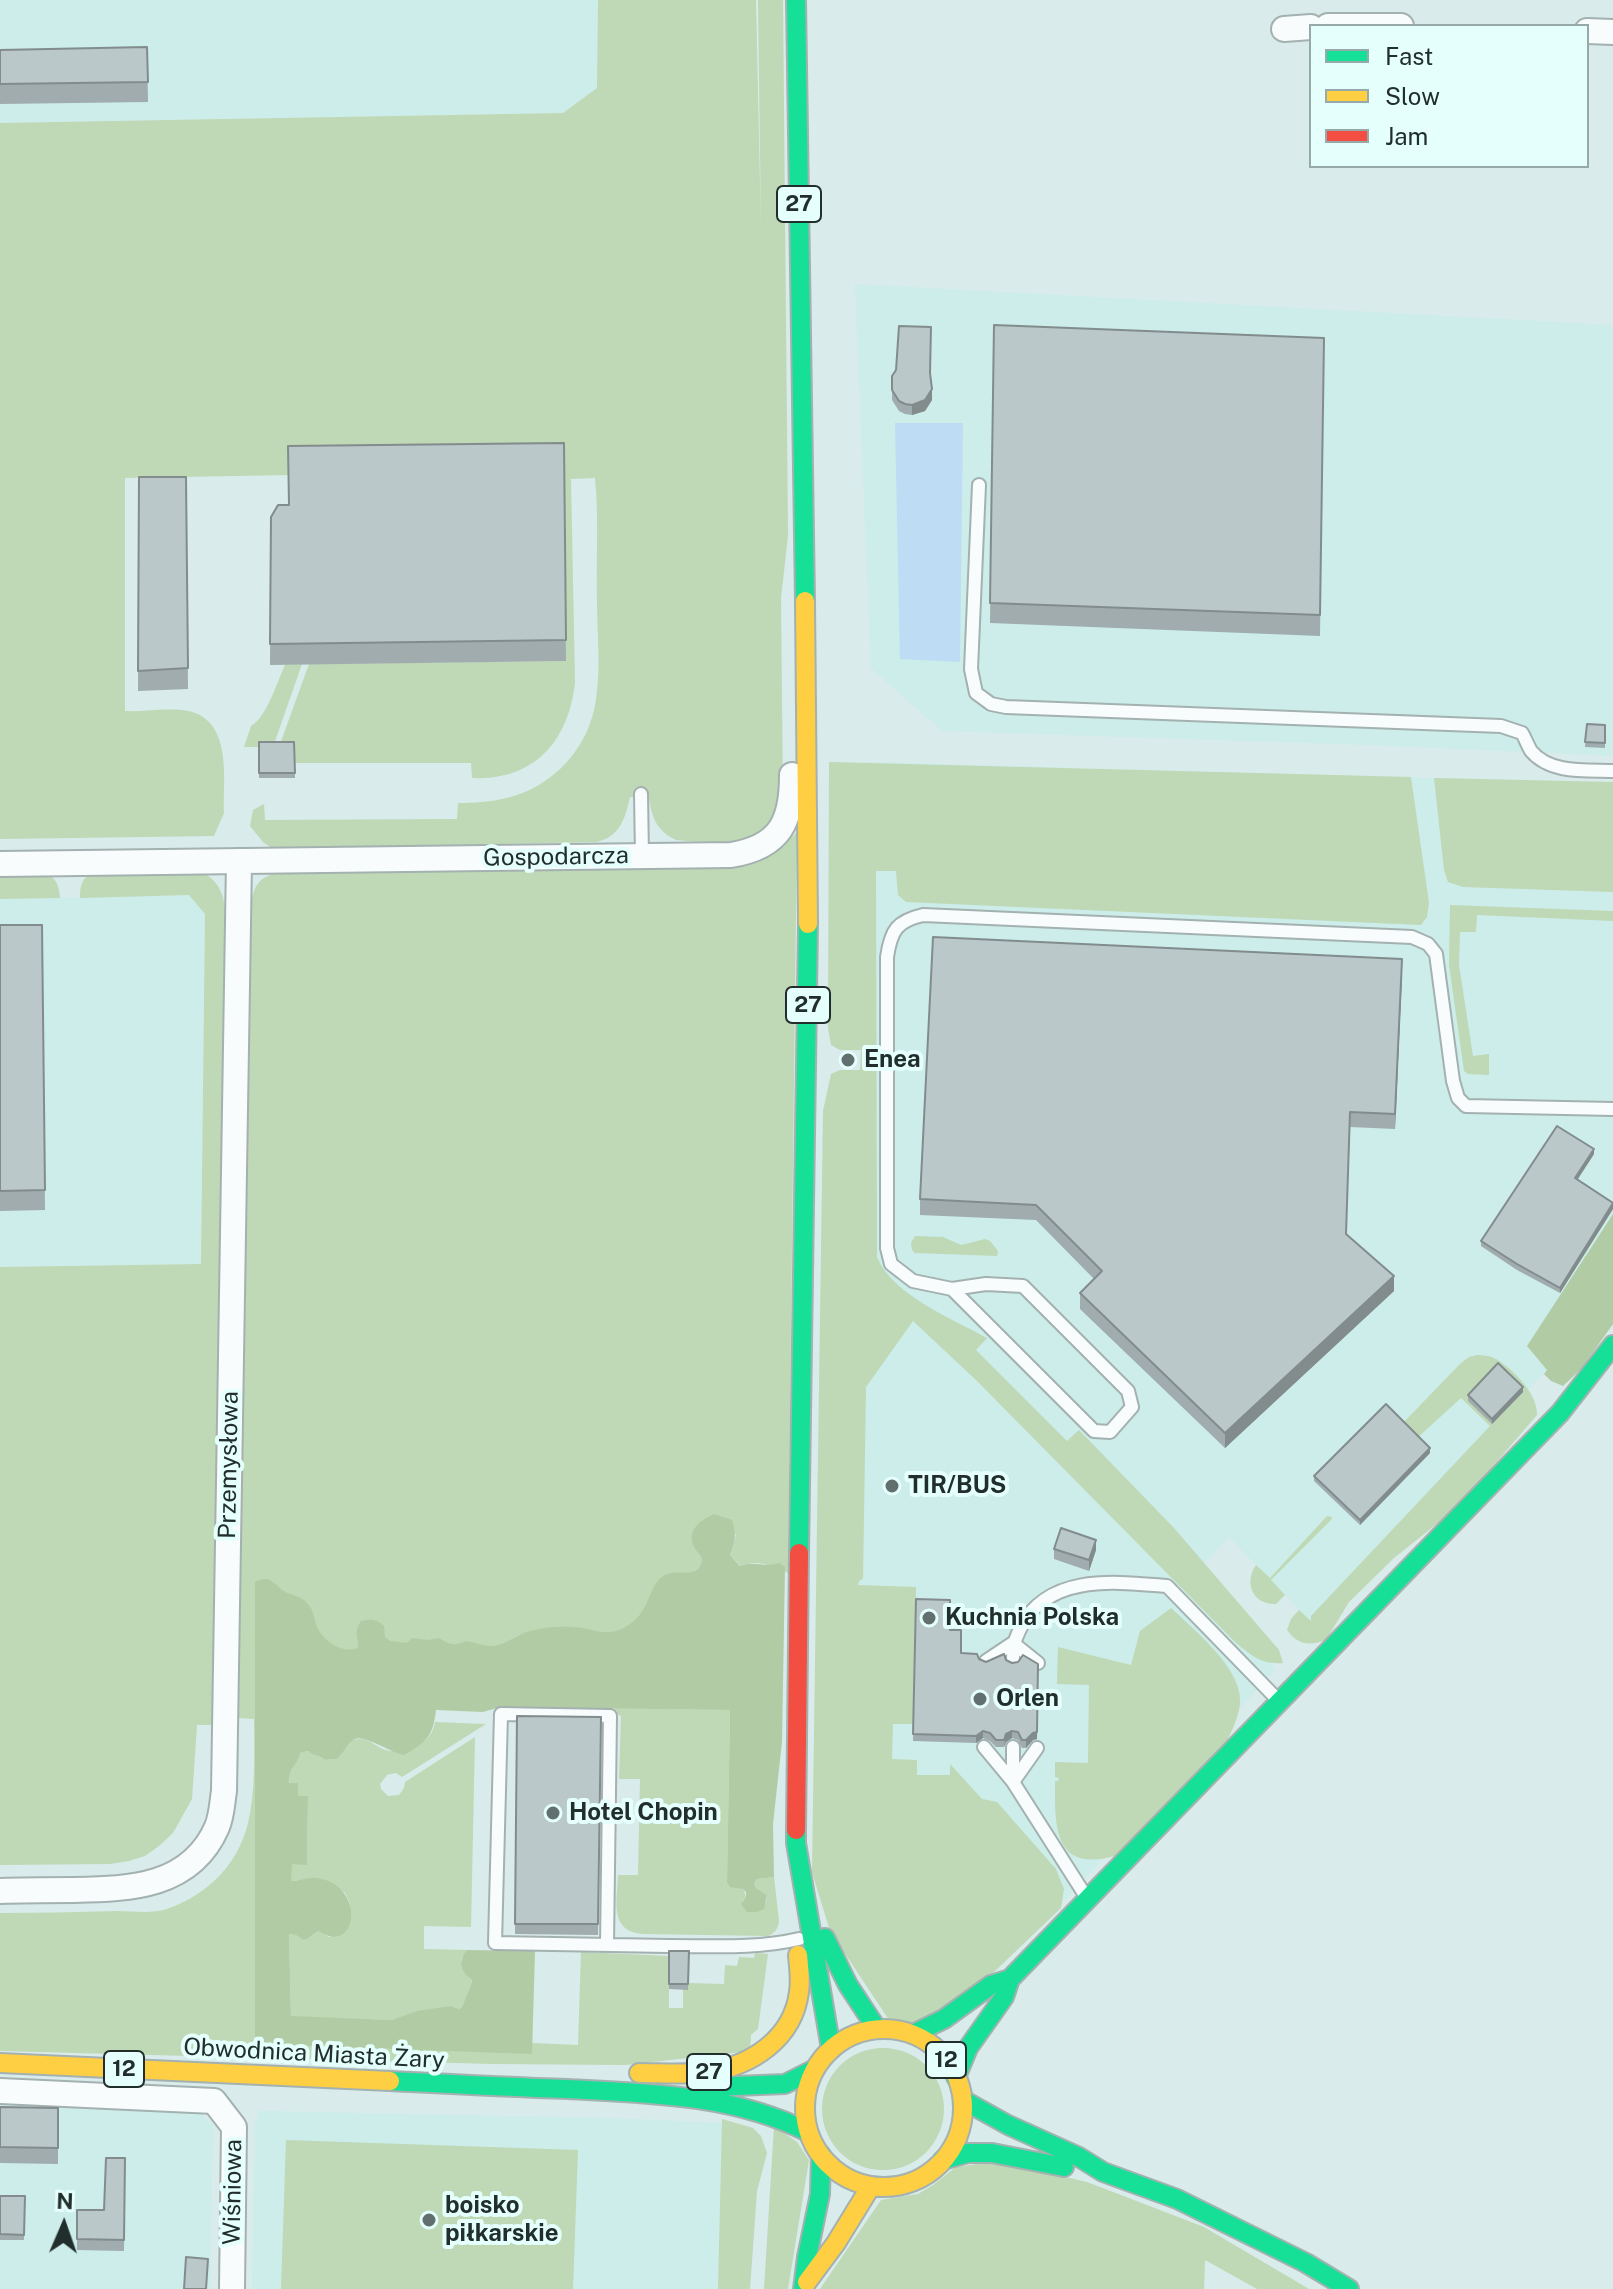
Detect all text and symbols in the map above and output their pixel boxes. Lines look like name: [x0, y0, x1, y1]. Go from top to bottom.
legend: [1309, 24, 1589, 168]
text: Fast: [1385, 42, 1433, 70]
text: Slow: [1385, 82, 1440, 110]
text: Jam: [1385, 122, 1428, 150]
road number: 27: [777, 186, 821, 222]
street label: Gospodarcza: [483, 841, 629, 873]
road number: 27: [786, 987, 830, 1023]
place label: Enea: [864, 1046, 921, 1074]
marker: Enea: [839, 1051, 857, 1069]
street label: Przemysłowa: [213, 1391, 245, 1539]
place label: TIR/BUS: [908, 1472, 1006, 1500]
marker: TIR/BUS: [883, 1477, 901, 1495]
place label: Kuchnia Polska: [945, 1604, 1119, 1632]
marker: Kuchnia Polska: [920, 1609, 938, 1627]
place label: Orlen: [996, 1685, 1059, 1713]
marker: Orlen: [971, 1690, 989, 1708]
place label: Hotel Chopin: [569, 1799, 718, 1827]
marker: Hotel Chopin: [544, 1804, 562, 1822]
street label: Obwodnica Miasta Żary: [183, 2033, 445, 2075]
road number: 12: [926, 2042, 966, 2078]
road number: 12: [104, 2051, 144, 2087]
road number: 27: [687, 2054, 731, 2090]
street label: Wiśniowa: [218, 2139, 248, 2245]
north arrow: [24, 2185, 104, 2265]
text: N: [56, 2188, 74, 2214]
place label: boisko piłkarskie: [445, 2192, 559, 2248]
marker: boisko piłkarskie: [420, 2211, 438, 2229]

